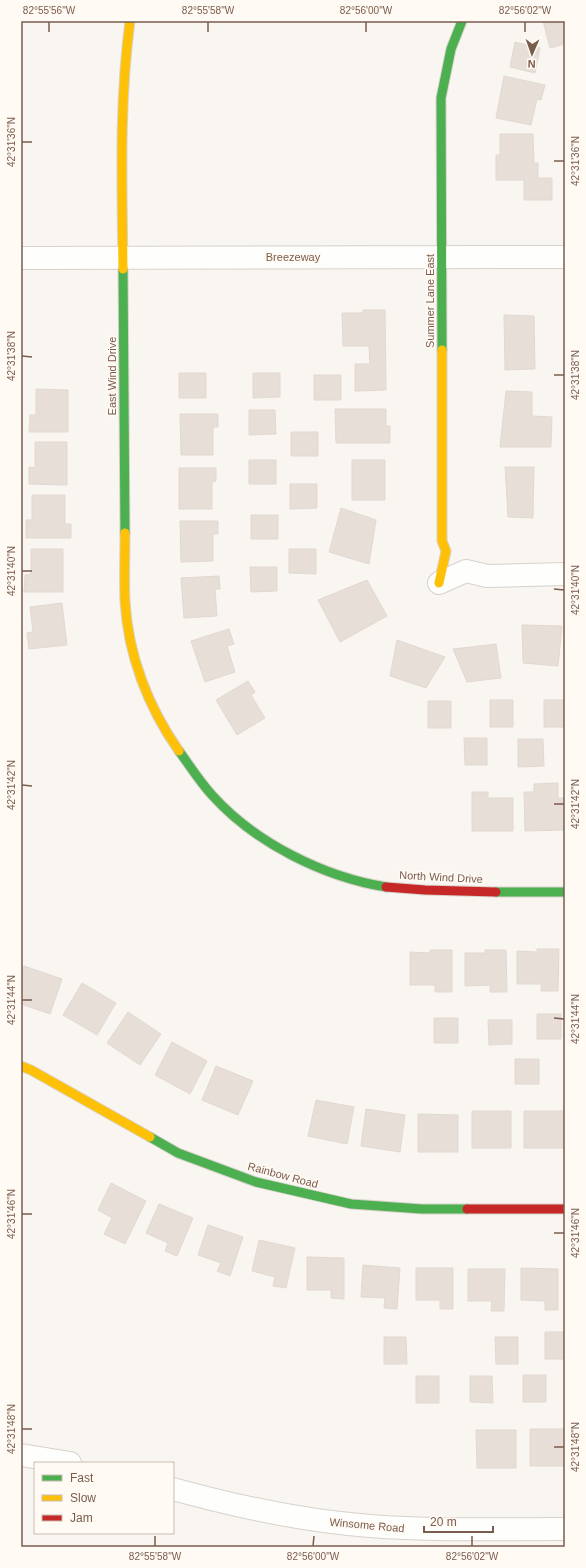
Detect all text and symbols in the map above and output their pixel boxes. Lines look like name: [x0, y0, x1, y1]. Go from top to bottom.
text: 82°55'56"W: [23, 5, 76, 16]
text: 82°55'58"W: [182, 5, 235, 16]
text: 82°56'00"W: [340, 5, 393, 16]
text: 82°56'02"W: [499, 5, 552, 16]
north arrow: [512, 34, 552, 74]
text: N: [527, 58, 536, 70]
text: 42°31'36"N: [6, 117, 17, 167]
text: 42°31'36"N: [570, 136, 581, 186]
street label: Breezeway: [266, 251, 321, 263]
street label: Summer Lane East: [424, 254, 436, 348]
text: 42°31'38"N: [6, 331, 17, 381]
street label: East Wind Drive: [106, 337, 118, 415]
text: 42°31'38"N: [570, 350, 581, 400]
text: 42°31'40"N: [6, 546, 17, 596]
text: 42°31'40"N: [570, 565, 581, 615]
text: 42°31'42"N: [6, 760, 17, 810]
text: 42°31'42"N: [570, 779, 581, 829]
street label: North Wind Drive: [399, 869, 483, 885]
text: 42°31'44"N: [6, 975, 17, 1025]
text: 42°31'44"N: [570, 994, 581, 1044]
street label: Rainbow Road: [247, 1160, 319, 1190]
text: 42°31'46"N: [6, 1189, 17, 1239]
text: 42°31'46"N: [570, 1208, 581, 1258]
text: 42°31'48"N: [6, 1404, 17, 1454]
text: 42°31'48"N: [570, 1422, 581, 1472]
legend: [34, 1462, 174, 1534]
text: Fast: [70, 1471, 94, 1485]
text: Slow: [70, 1491, 96, 1505]
scale bar: [424, 1508, 493, 1534]
text: Jam: [70, 1511, 93, 1525]
text: 20 m: [430, 1515, 457, 1529]
street label: Winsome Road: [329, 1516, 405, 1534]
text: 82°55'58"W: [129, 1551, 182, 1562]
text: 82°56'00"W: [287, 1551, 340, 1562]
text: 82°56'02"W: [446, 1551, 499, 1562]

